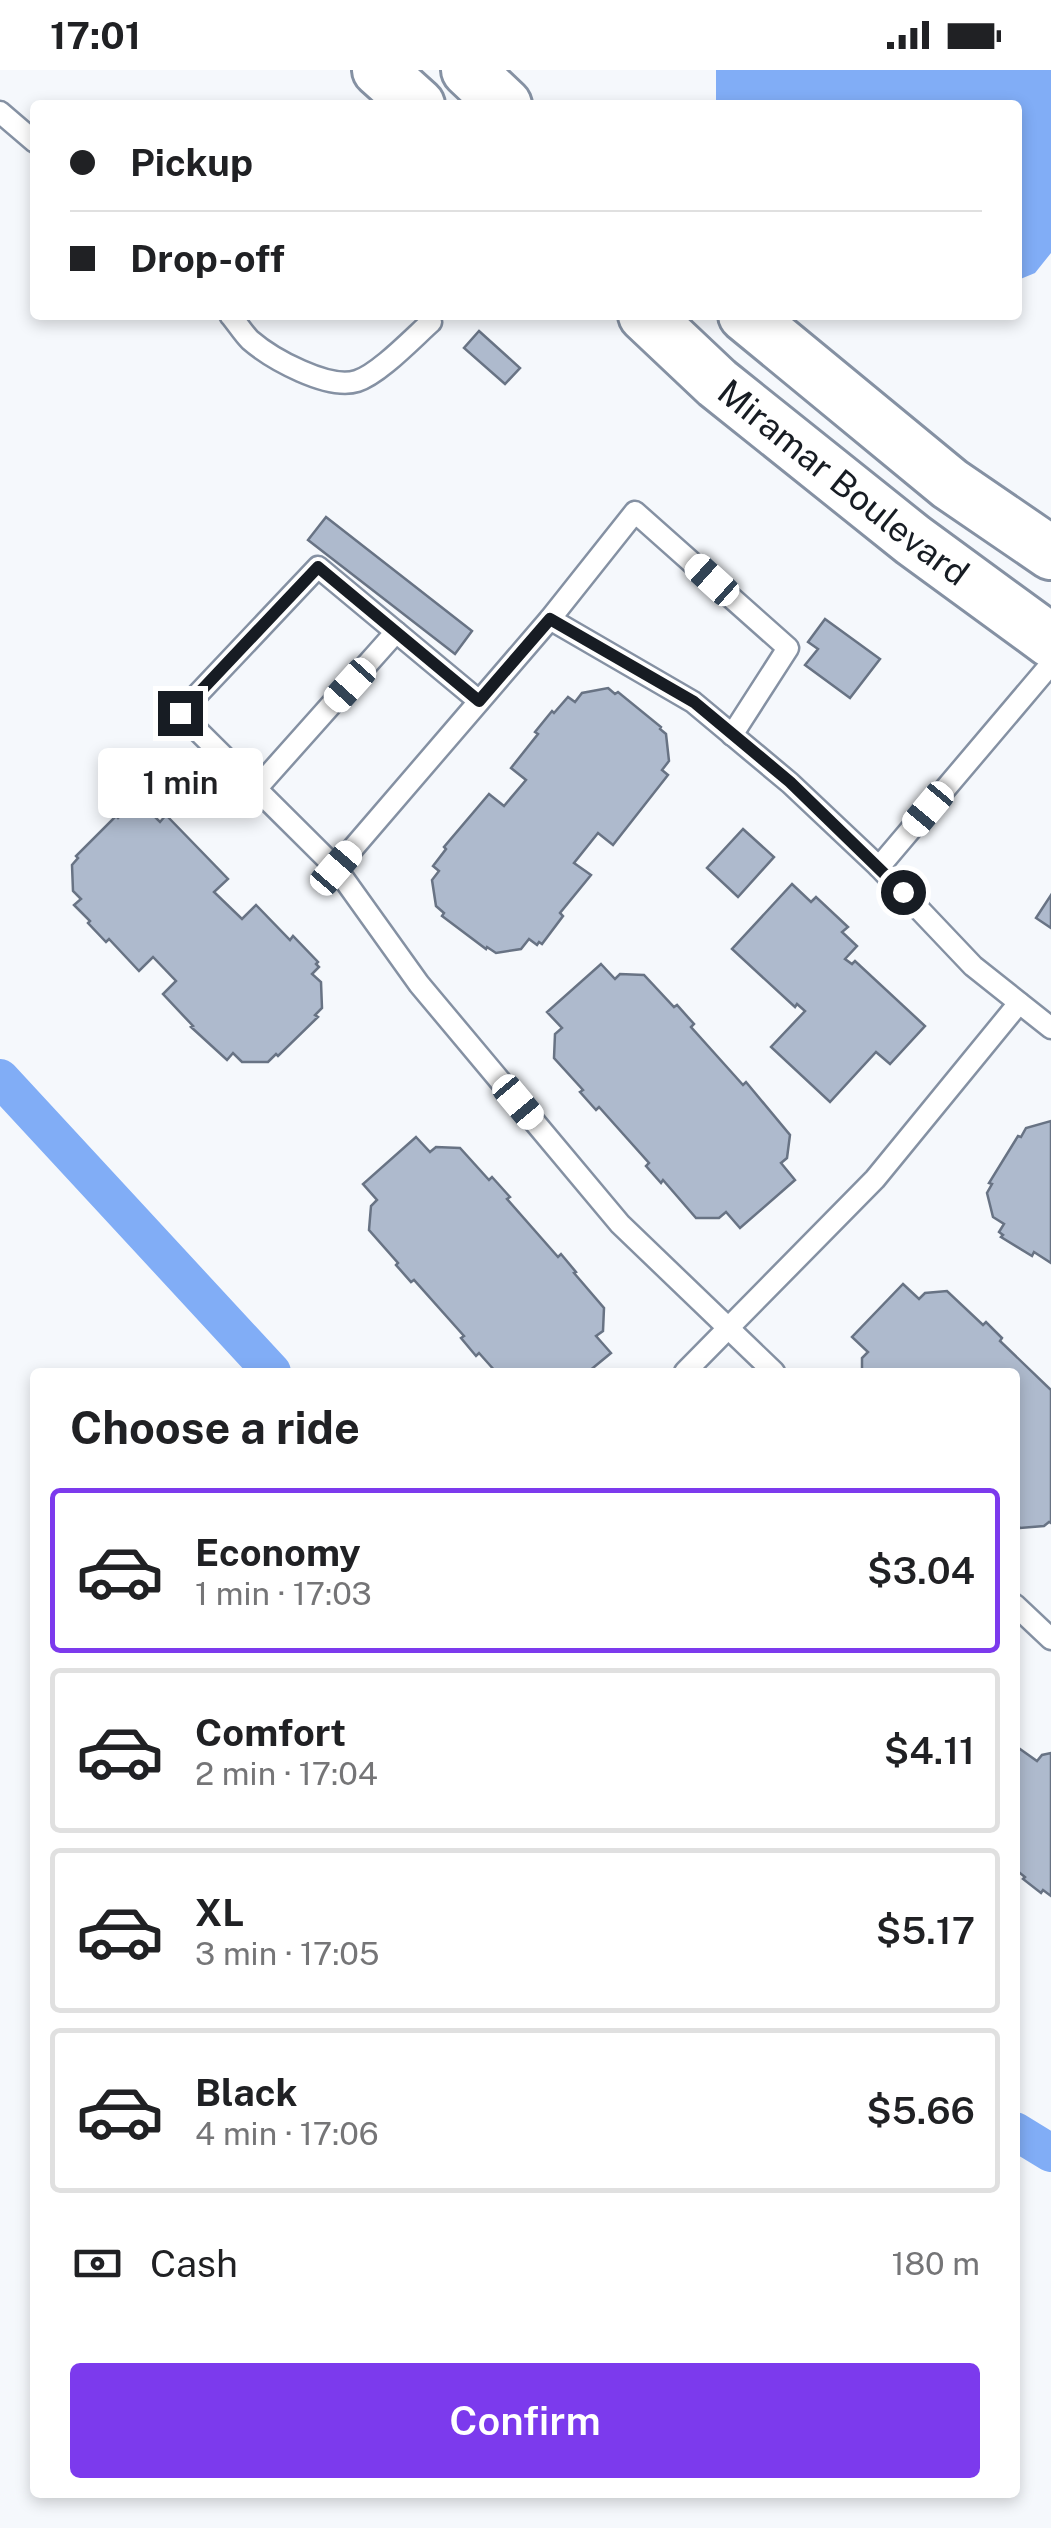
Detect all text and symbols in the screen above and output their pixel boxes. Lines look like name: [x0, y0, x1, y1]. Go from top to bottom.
text: 17:01: [50, 13, 141, 58]
text: Pickup: [130, 140, 253, 185]
text: Drop-off: [130, 236, 285, 281]
street label: Miramar Boulevard: [710, 371, 977, 594]
car: [680, 549, 744, 611]
car: [319, 653, 381, 717]
route end: [158, 691, 203, 736]
callout: 1 min: [98, 748, 262, 818]
text: 1 min: [142, 764, 219, 801]
car: [897, 776, 959, 842]
car: [305, 836, 367, 900]
route start: [881, 870, 926, 915]
car: [487, 1069, 549, 1135]
text: Choose a ride: [70, 1401, 360, 1454]
icon: car: [75, 1526, 165, 1616]
text: Economy: [195, 1530, 361, 1575]
text: $3.04: [867, 1548, 975, 1593]
text: 1 min · 17:03: [195, 1575, 372, 1612]
icon: car: [75, 1706, 165, 1796]
text: Comfort: [195, 1710, 346, 1755]
text: $4.11: [884, 1728, 975, 1773]
text: 2 min · 17:04: [195, 1755, 378, 1792]
icon: car: [75, 1886, 165, 1976]
text: XL: [195, 1890, 244, 1935]
text: $5.17: [876, 1908, 975, 1953]
text: 3 min · 17:05: [195, 1935, 379, 1972]
icon: car: [75, 2066, 165, 2156]
text: Black: [195, 2070, 298, 2115]
text: $5.66: [866, 2088, 975, 2133]
text: 4 min · 17:06: [195, 2115, 379, 2152]
icon: cash: [70, 2236, 125, 2291]
text: Cash: [150, 2241, 238, 2286]
text: 180 m: [891, 2245, 980, 2282]
button: Confirm: [70, 2363, 980, 2478]

